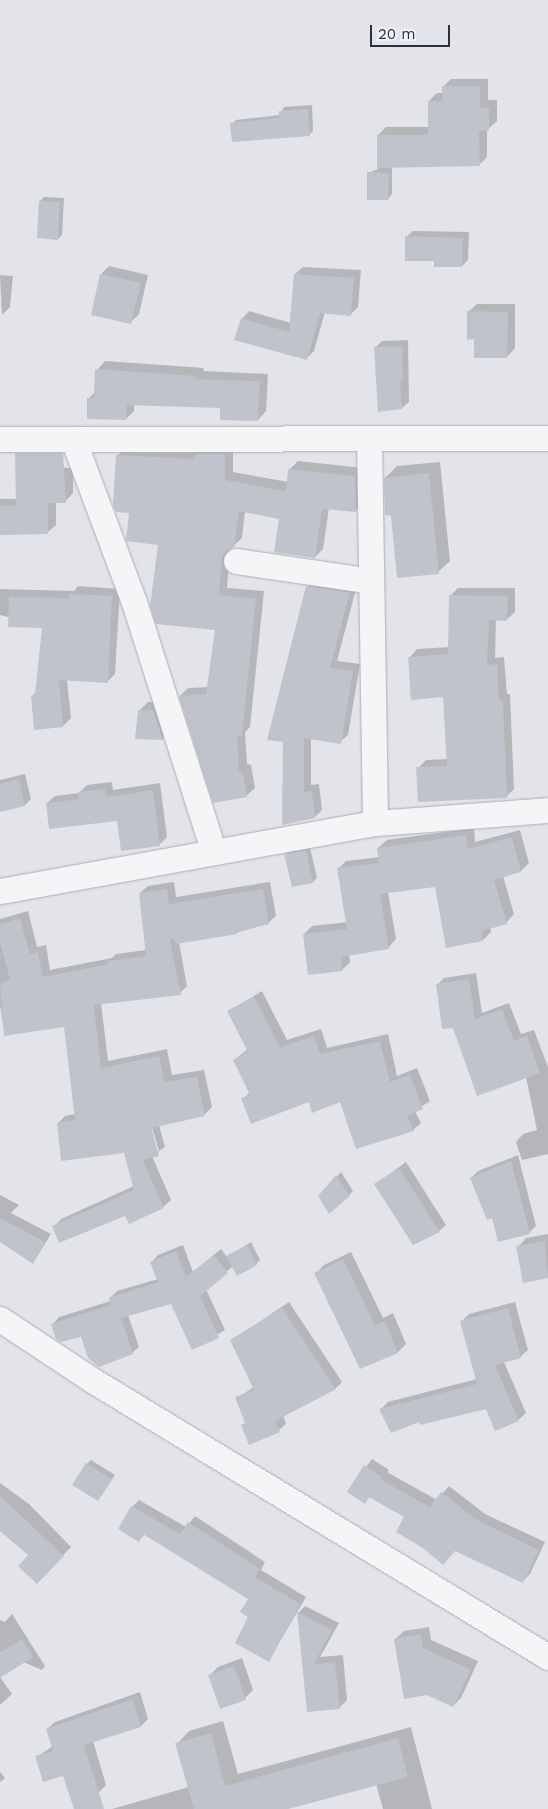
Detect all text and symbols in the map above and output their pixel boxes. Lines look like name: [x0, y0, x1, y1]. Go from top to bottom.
scale bar: [373, 15, 453, 47]
text: 20 m: [378, 25, 416, 43]

